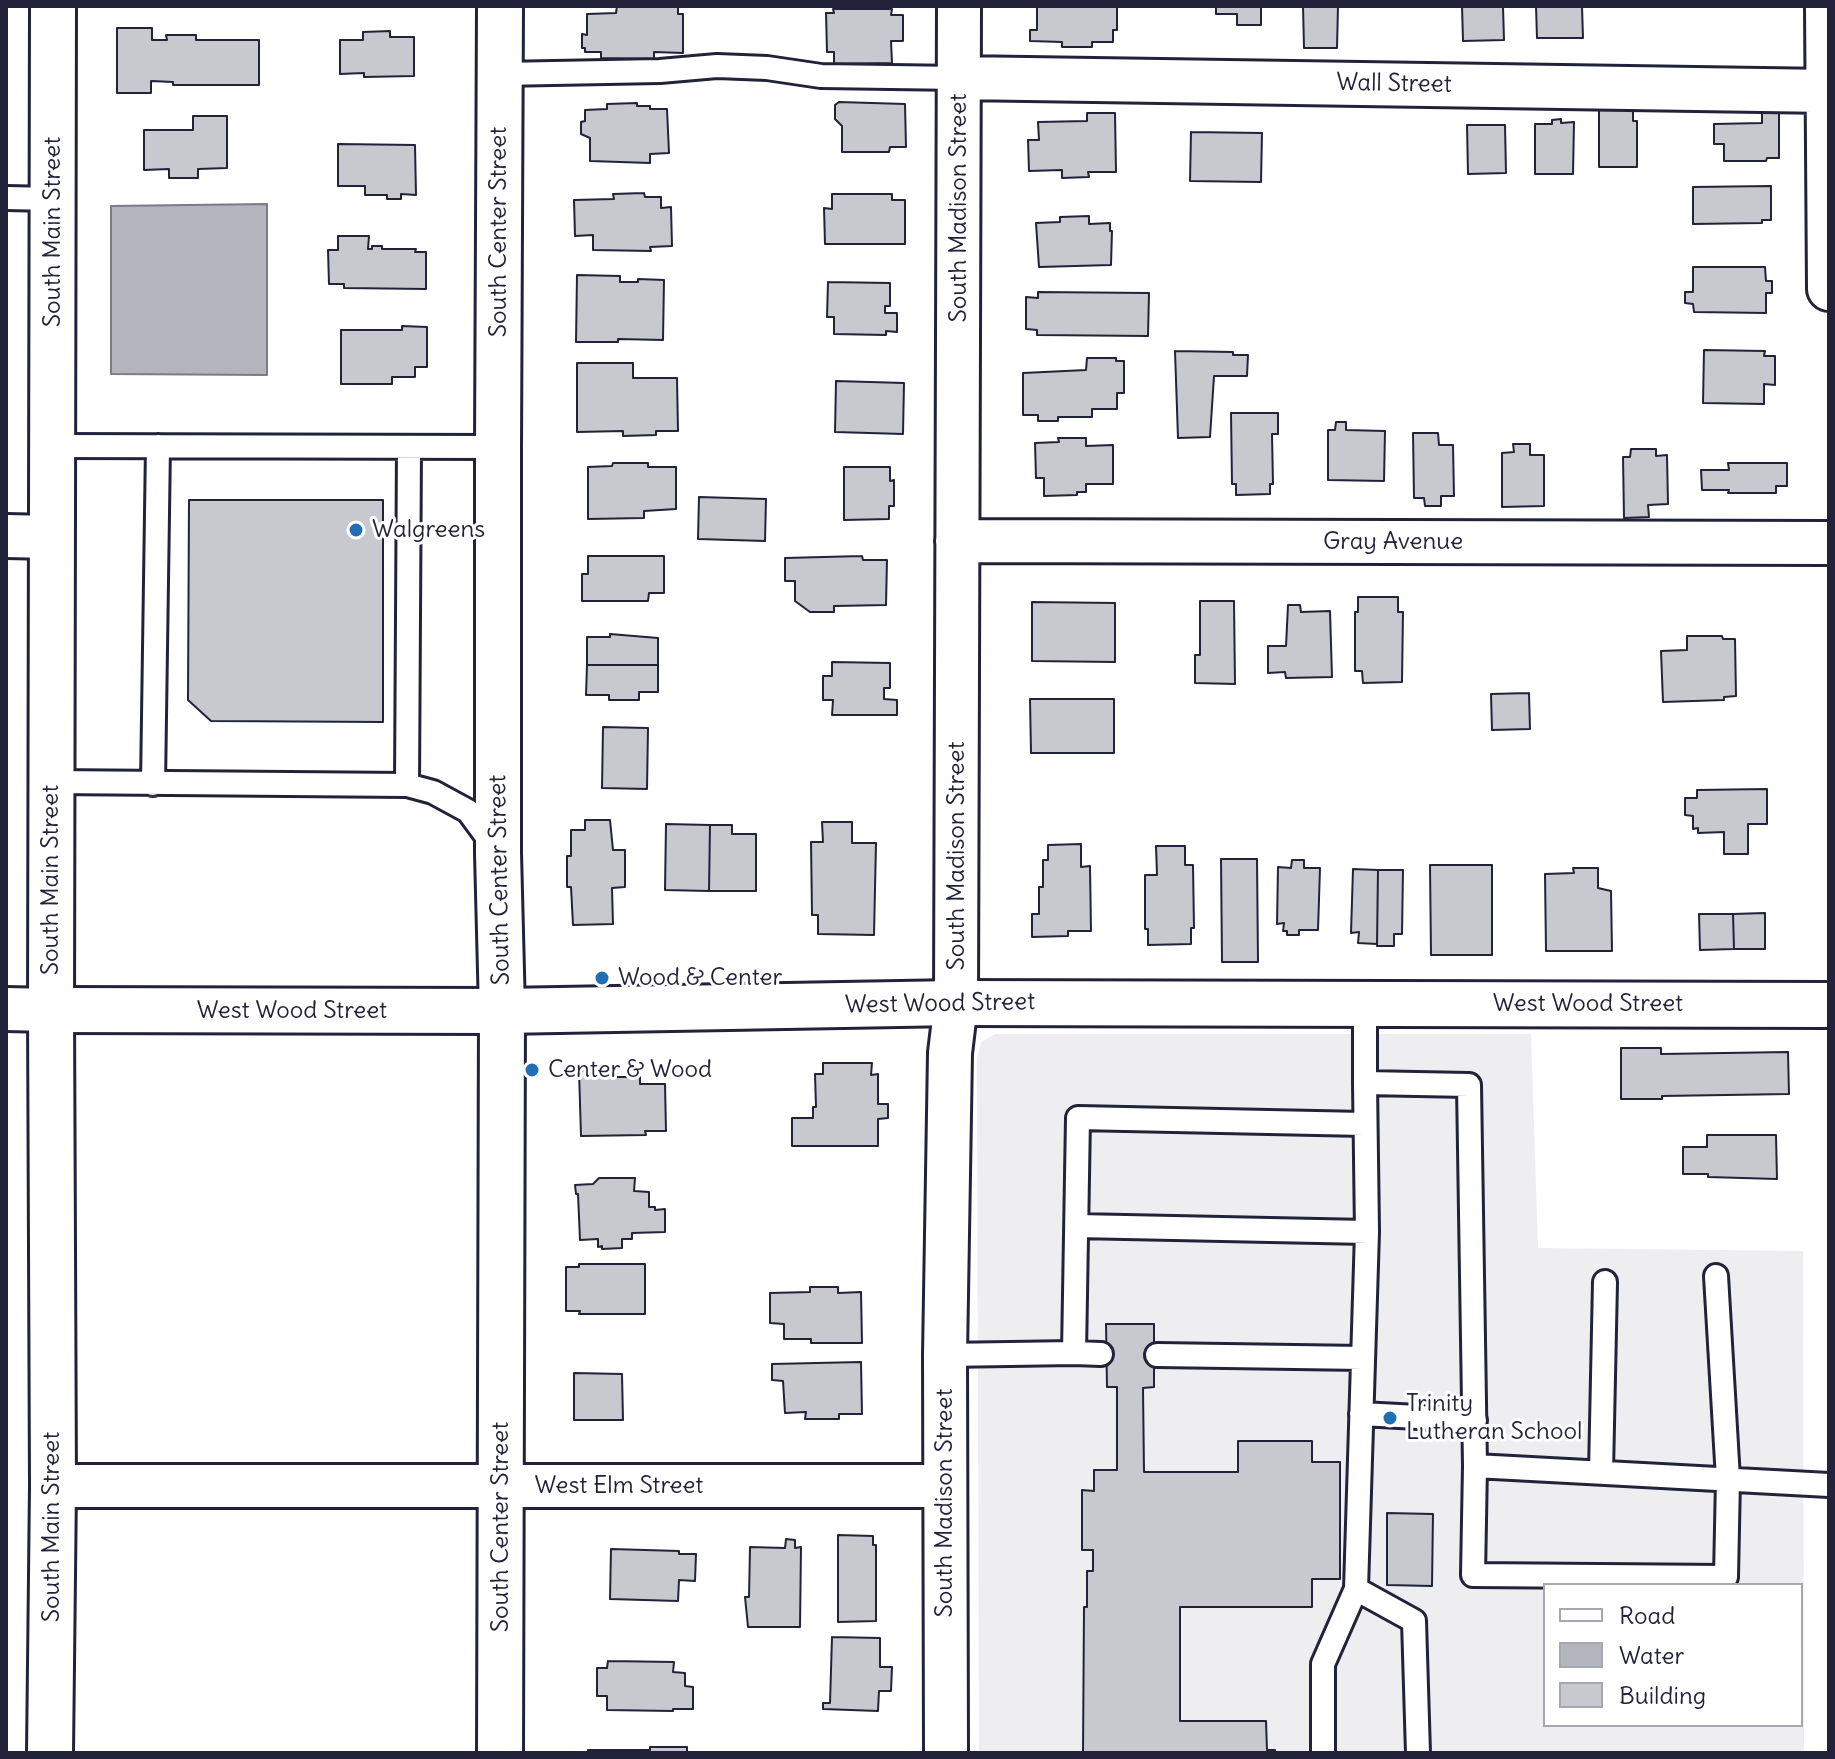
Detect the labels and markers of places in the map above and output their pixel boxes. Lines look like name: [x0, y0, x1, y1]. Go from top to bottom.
place label: Walgreens: [372, 516, 485, 544]
marker: Walgreens: [347, 521, 365, 539]
place label: Wood & Center: [618, 964, 782, 992]
marker: Wood & Center: [593, 969, 611, 987]
place label: Center & Wood: [548, 1056, 712, 1084]
marker: Center & Wood: [523, 1061, 541, 1079]
place label: Trinity Lutheran School: [1406, 1390, 1582, 1446]
marker: Trinity Lutheran School: [1381, 1409, 1399, 1427]

